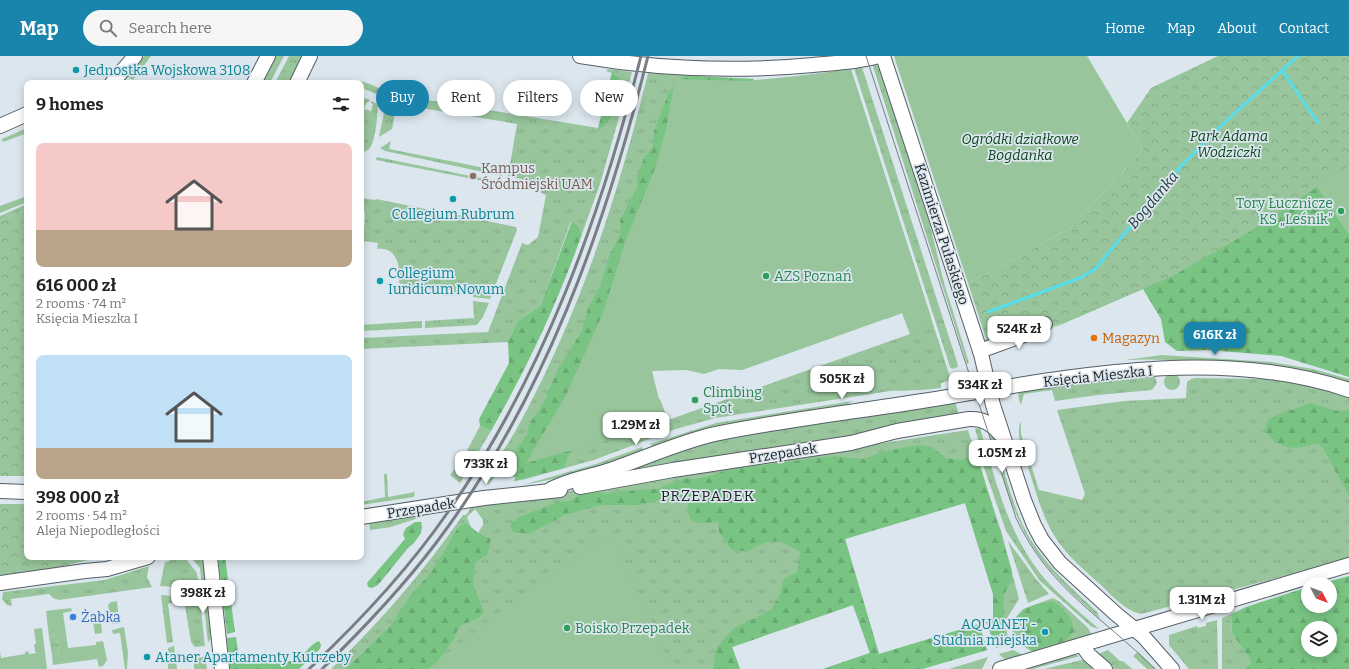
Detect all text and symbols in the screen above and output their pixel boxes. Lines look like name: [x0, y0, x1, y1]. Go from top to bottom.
search box: [83, 10, 363, 46]
text: Map: [20, 17, 59, 40]
icon: search: [97, 17, 119, 39]
text: Search here: [129, 19, 212, 37]
text: Home: [1105, 20, 1145, 37]
text: Map: [1167, 20, 1195, 37]
text: About: [1217, 20, 1257, 37]
text: Contact: [1279, 20, 1329, 37]
place label: Jednostka Wojskowa 3108: [83, 62, 250, 79]
marker: Jednostka Wojskowa 3108: [71, 65, 81, 75]
chip: Buy: [376, 80, 429, 116]
chip: Rent: [437, 80, 495, 116]
chip: Filters: [503, 80, 572, 116]
chip: New: [580, 80, 638, 116]
icon: filters: [330, 93, 352, 115]
text: 9 homes: [36, 94, 104, 115]
park label: Park Adama Wodziczki: [1190, 128, 1268, 161]
park label: Ogródki działkowe Bogdanka: [961, 131, 1079, 164]
place label: Kampus Śródmiejski UAM: [481, 160, 593, 193]
street label: Kazimierza Pułaskiego: [911, 161, 972, 307]
water label: Bogdanka: [1124, 168, 1182, 232]
icon: home: [158, 169, 230, 241]
marker: Kampus Śródmiejski UAM: [468, 171, 478, 181]
marker: Collegium Rubrum: [448, 194, 458, 204]
place label: Tory Łucznicze KS „Leśnik”: [1236, 195, 1333, 228]
place label: Collegium Rubrum: [392, 206, 515, 223]
marker: Tory Łucznicze KS „Leśnik”: [1336, 206, 1346, 216]
place label: Collegium Iuridicum Novum: [388, 265, 505, 298]
place label: AZS Poznań: [774, 268, 852, 285]
marker: AZS Poznań: [761, 271, 771, 281]
text: 616 000 zł: [36, 275, 117, 296]
marker: Collegium Iuridicum Novum: [375, 276, 385, 286]
text: 2 rooms · 74 m²: [36, 296, 126, 311]
text: Księcia Mieszka I: [36, 311, 138, 326]
pin: 524K zł: [982, 316, 1056, 350]
text: 524K zł: [996, 321, 1042, 336]
pin: 616K zł: [1178, 322, 1252, 356]
text: 616K zł: [1193, 327, 1237, 342]
place label: Magazyn: [1102, 330, 1160, 347]
marker: Magazyn: [1089, 333, 1099, 343]
street label: Księcia Mieszka I: [1042, 362, 1154, 391]
pin: 505K zł: [805, 366, 879, 400]
text: 505K zł: [819, 371, 865, 386]
pin: 534K zł: [943, 372, 1017, 406]
text: 534K zł: [957, 377, 1003, 392]
icon: home: [158, 381, 230, 453]
place label: Climbing Spot: [703, 384, 762, 417]
marker: Climbing Spot: [690, 395, 700, 405]
pin: 1.29M zł: [595, 412, 677, 446]
text: 1.29M zł: [612, 417, 660, 432]
street label: Przepadek: [748, 440, 818, 467]
pin: 1.05M zł: [961, 440, 1043, 474]
text: 1.05M zł: [978, 445, 1026, 460]
pin: 733K zł: [449, 451, 523, 485]
text: 733K zł: [464, 456, 508, 471]
text: 398 000 zł: [36, 487, 119, 508]
district label: PRZEPADEK: [661, 487, 755, 505]
street label: Przepadek: [386, 495, 456, 522]
text: 2 rooms · 54 m²: [36, 508, 127, 523]
text: Aleja Niepodległości: [36, 523, 160, 538]
north arrow: [1301, 577, 1337, 613]
map controls: [1301, 577, 1337, 657]
pin: 398K zł: [166, 580, 240, 614]
text: 398K zł: [180, 585, 226, 600]
pin: 1.31M zł: [1161, 587, 1243, 621]
text: 1.31M zł: [1179, 592, 1225, 607]
place label: Żabka: [81, 609, 121, 626]
marker: Żabka: [68, 612, 78, 622]
place label: AQUANET - Studnia miejska: [933, 616, 1037, 649]
place label: Boisko Przepadek: [575, 620, 690, 637]
button: layers: [1301, 621, 1337, 657]
marker: Boisko Przepadek: [562, 623, 572, 633]
marker: AQUANET - Studnia miejska: [1040, 627, 1050, 637]
place label: Ataner Apartamenty Kutrzeby: [155, 649, 352, 666]
marker: Ataner Apartamenty Kutrzeby: [142, 652, 152, 662]

